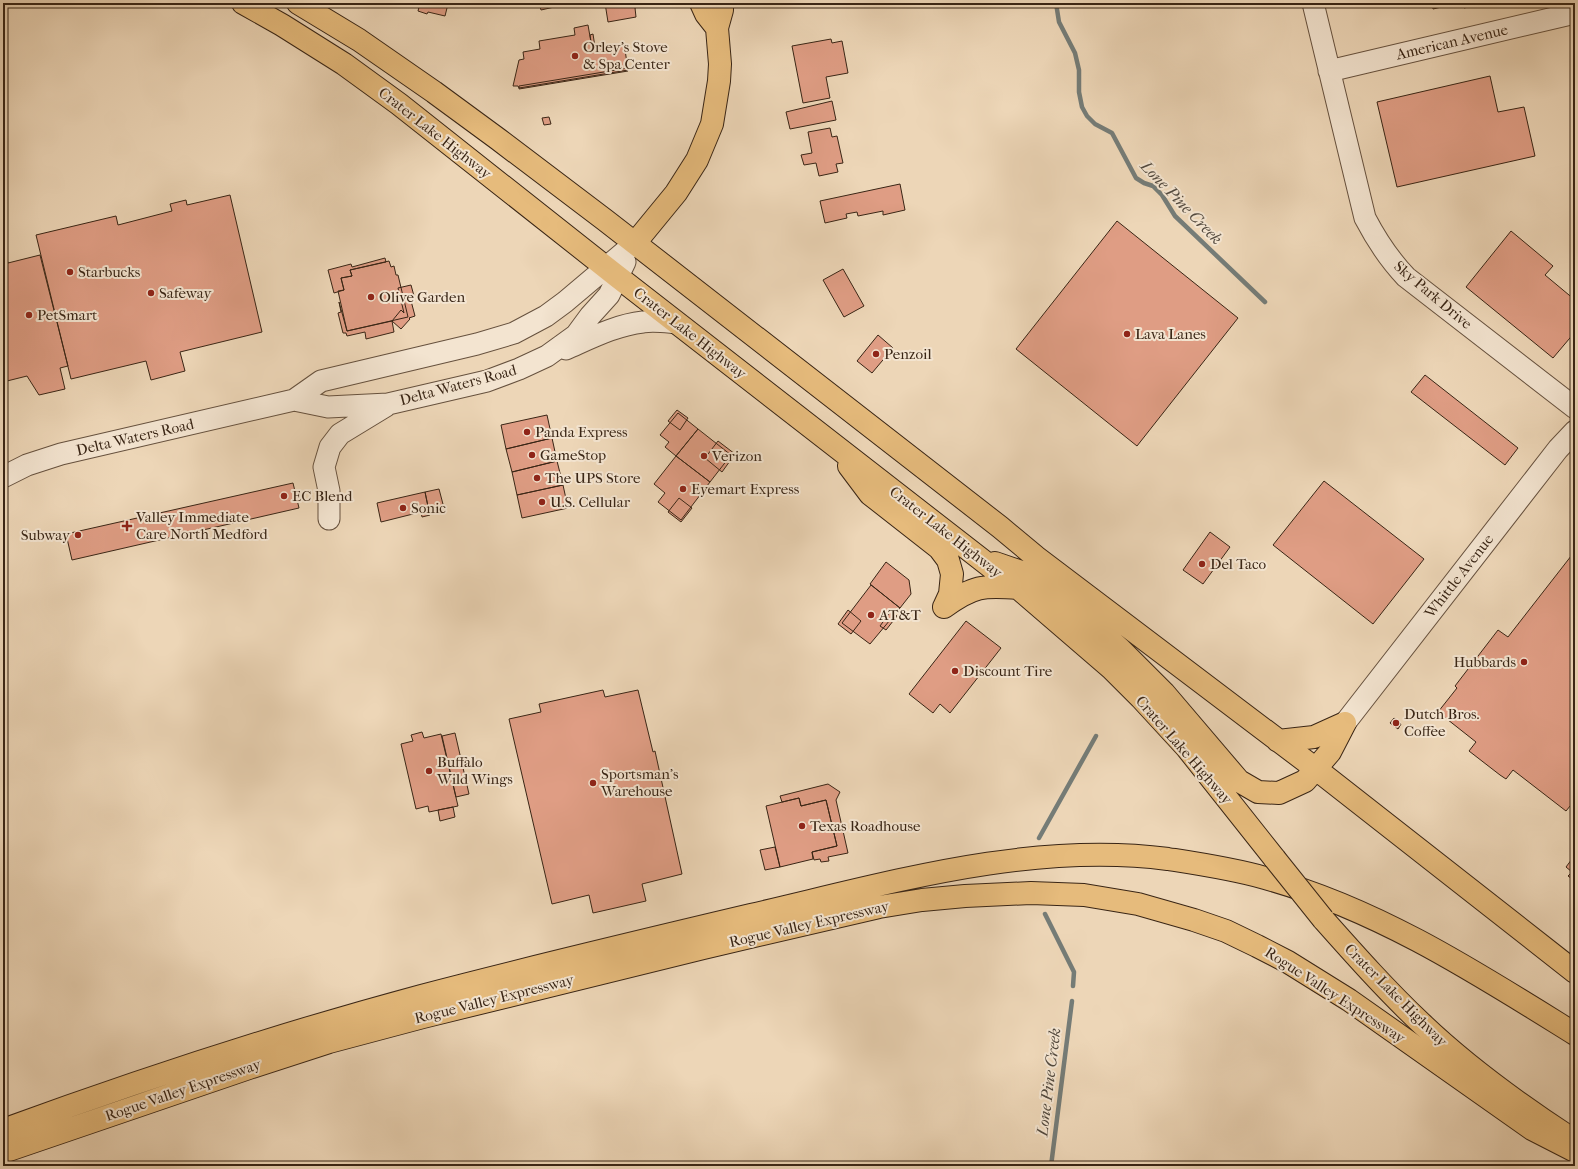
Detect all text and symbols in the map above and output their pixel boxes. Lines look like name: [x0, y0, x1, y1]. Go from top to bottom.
street label: American Avenue: [1393, 20, 1510, 64]
place label: Orley's Stove & Spa Center: [583, 38, 670, 73]
marker: Orley's Stove & Spa Center: [570, 51, 580, 61]
street label: Crater Lake Highway: [375, 83, 496, 183]
water label: Lone Pine Creek: [1136, 156, 1226, 248]
street label: Sky Park Drive: [1390, 257, 1476, 333]
place label: Starbucks: [78, 263, 141, 281]
marker: Starbucks: [65, 267, 75, 277]
street label: Crater Lake Highway: [630, 283, 751, 383]
place label: Safeway: [159, 284, 212, 302]
marker: Safeway: [146, 288, 156, 298]
place label: Olive Garden: [379, 288, 465, 306]
marker: Olive Garden: [366, 292, 376, 302]
place label: PetSmart: [37, 306, 98, 324]
marker: PetSmart: [24, 310, 34, 320]
place label: Lava Lanes: [1135, 325, 1206, 343]
marker: Lava Lanes: [1122, 329, 1132, 339]
place label: Penzoil: [884, 345, 932, 363]
marker: Penzoil: [871, 349, 881, 359]
street label: Delta Waters Road: [398, 361, 519, 409]
street label: Delta Waters Road: [74, 415, 196, 459]
place label: Panda Express: [535, 423, 628, 441]
marker: Panda Express: [522, 427, 532, 437]
place label: GameStop: [540, 446, 606, 464]
place label: Verizon: [711, 447, 762, 465]
marker: GameStop: [527, 450, 537, 460]
marker: Verizon: [699, 451, 709, 461]
place label: The UPS Store: [545, 469, 641, 487]
marker: The UPS Store: [532, 473, 542, 483]
place label: Eyemart Express: [691, 480, 800, 498]
street label: Crater Lake Highway: [886, 482, 1007, 582]
marker: Eyemart Express: [678, 484, 688, 494]
place label: EC Blend: [292, 487, 353, 505]
marker: EC Blend: [279, 491, 289, 501]
place label: U.S. Cellular: [550, 493, 631, 511]
marker: U.S. Cellular: [537, 497, 547, 507]
place label: Sonic: [411, 499, 446, 517]
marker: Sonic: [398, 503, 408, 513]
place label: Valley Immediate Care North Medford: [135, 508, 269, 543]
marker: Valley Immediate Care North Medford: [121, 520, 133, 532]
place label: Subway: [21, 526, 71, 544]
marker: Subway: [73, 530, 83, 540]
street label: Whittle Avenue: [1420, 530, 1498, 622]
place label: Del Taco: [1210, 555, 1267, 573]
marker: Del Taco: [1197, 559, 1207, 569]
place label: AT&T: [878, 606, 922, 624]
marker: AT&T: [866, 610, 876, 620]
place label: Hubbards: [1453, 653, 1516, 671]
marker: Hubbards: [1519, 657, 1529, 667]
place label: Discount Tire: [963, 662, 1053, 680]
marker: Discount Tire: [950, 666, 960, 676]
street label: Crater Lake Highway: [1132, 692, 1237, 809]
place label: Dutch Bros. Coffee: [1404, 705, 1480, 740]
marker: Dutch Bros. Coffee: [1391, 718, 1401, 728]
place label: Buffalo Wild Wings: [436, 753, 513, 788]
place label: Sportsman's Warehouse: [600, 765, 679, 800]
marker: Buffalo Wild Wings: [424, 766, 434, 776]
marker: Sportsman's Warehouse: [588, 778, 598, 788]
place label: Texas Roadhouse: [810, 817, 921, 835]
marker: Texas Roadhouse: [797, 821, 807, 831]
street label: Rogue Valley Expressway: [727, 897, 892, 951]
street label: Crater Lake Highway: [1341, 940, 1452, 1051]
street label: Rogue Valley Expressway: [1262, 943, 1409, 1048]
street label: Rogue Valley Expressway: [413, 970, 576, 1028]
water label: Lone Pine Creek: [1032, 1027, 1065, 1138]
street label: Rogue Valley Expressway: [103, 1055, 264, 1125]

